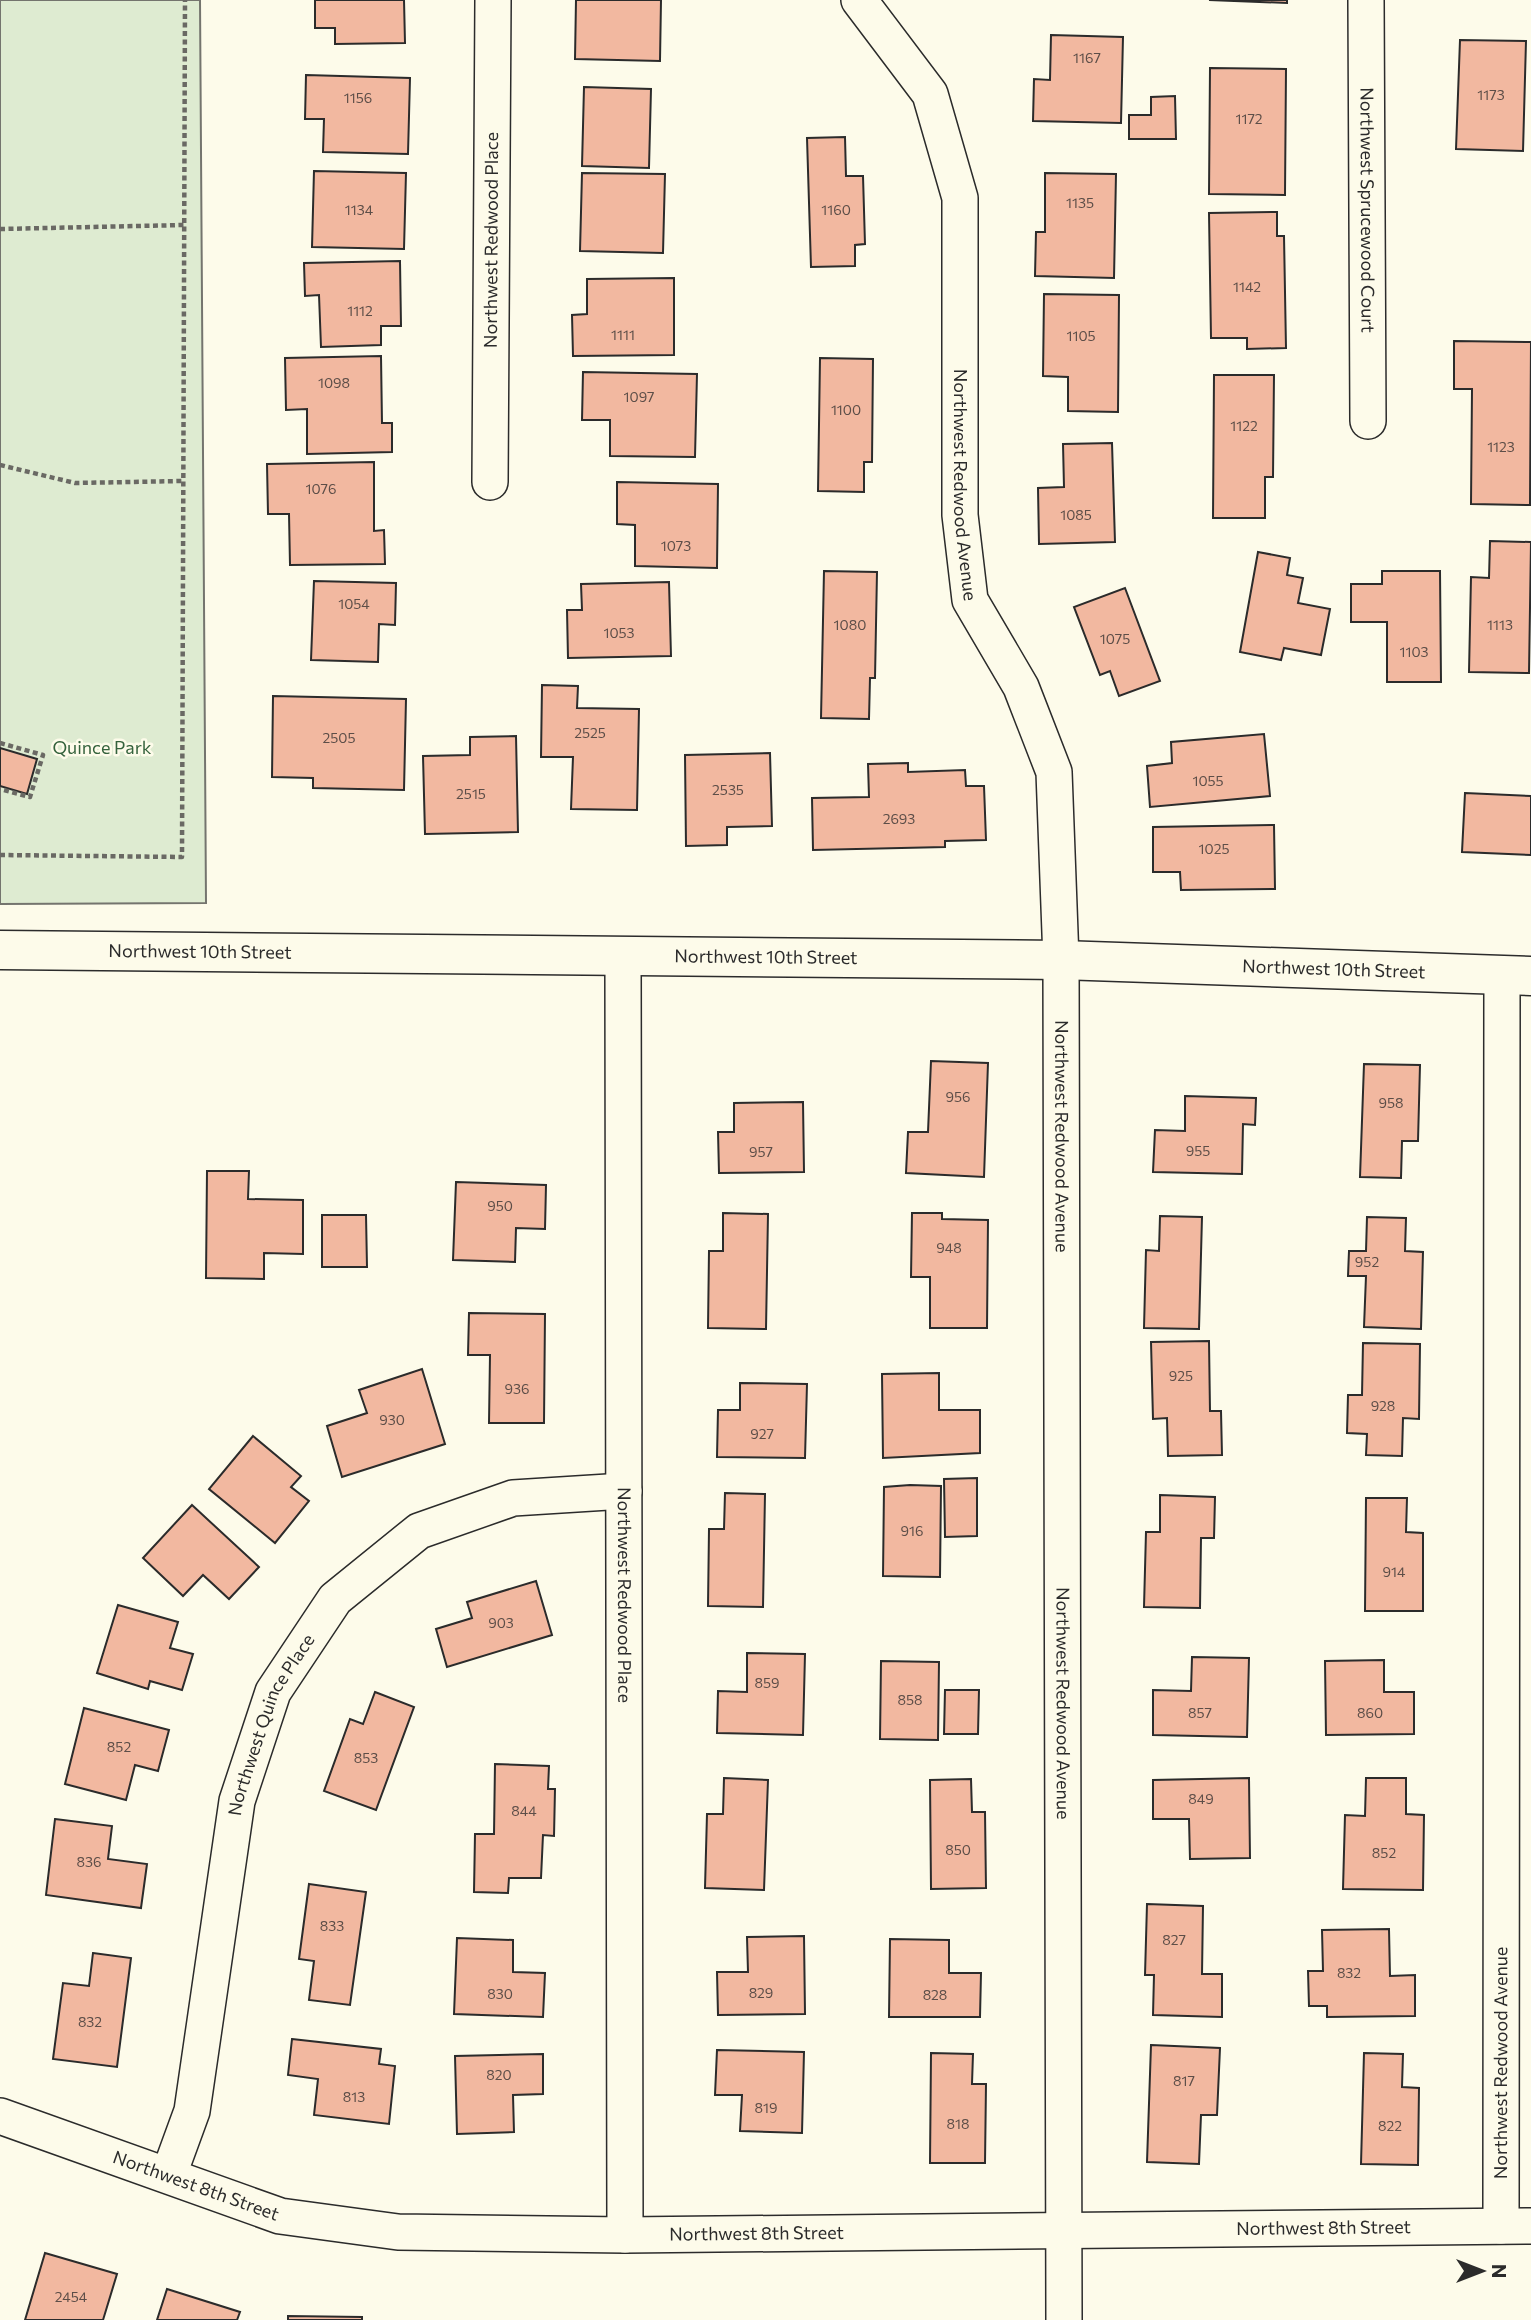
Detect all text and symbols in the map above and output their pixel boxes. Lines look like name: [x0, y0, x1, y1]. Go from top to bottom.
house number: 1167: [1073, 49, 1101, 66]
house number: 1173: [1477, 86, 1505, 103]
street label: Northwest Sprucewood Court: [1356, 87, 1380, 333]
house number: 1156: [344, 89, 372, 106]
house number: 1172: [1235, 110, 1263, 127]
street label: Northwest Redwood Place: [479, 132, 502, 348]
house number: 1135: [1066, 194, 1094, 211]
house number: 1134: [345, 201, 374, 218]
house number: 1160: [821, 201, 851, 218]
house number: 1142: [1233, 278, 1261, 295]
house number: 1112: [347, 302, 373, 319]
house number: 1111: [611, 326, 635, 343]
house number: 1105: [1066, 327, 1096, 344]
street label: Northwest Redwood Avenue: [950, 369, 982, 602]
house number: 1098: [318, 374, 350, 391]
house number: 1097: [624, 388, 654, 405]
house number: 1100: [831, 401, 861, 418]
house number: 1122: [1230, 417, 1258, 434]
house number: 1123: [1487, 438, 1515, 455]
house number: 1076: [306, 480, 336, 497]
house number: 1085: [1060, 506, 1092, 523]
house number: 1073: [661, 537, 691, 554]
house number: 1054: [338, 595, 370, 612]
house number: 1080: [834, 616, 866, 633]
house number: 1113: [1487, 616, 1513, 633]
house number: 1053: [603, 624, 635, 641]
house number: 1075: [1100, 630, 1130, 647]
house number: 1103: [1399, 643, 1429, 660]
house number: 2525: [574, 724, 606, 741]
house number: 2505: [323, 729, 355, 746]
park label: Quince Park: [52, 736, 152, 758]
house number: 1055: [1192, 772, 1224, 789]
house number: 2535: [712, 781, 744, 798]
house number: 2515: [456, 785, 486, 802]
house number: 2693: [883, 810, 915, 827]
house number: 1025: [1199, 840, 1229, 857]
street label: Northwest 10th Street: [108, 939, 292, 963]
street label: Northwest 10th Street: [674, 944, 858, 968]
street label: Northwest 10th Street: [1242, 954, 1426, 982]
street label: Northwest Redwood Avenue: [1051, 1020, 1074, 1253]
house number: 956: [945, 1088, 971, 1105]
house number: 958: [1378, 1094, 1404, 1111]
house number: 955: [1186, 1142, 1210, 1159]
house number: 957: [749, 1143, 773, 1160]
house number: 950: [487, 1197, 513, 1214]
house number: 948: [936, 1239, 962, 1256]
house number: 952: [1355, 1253, 1379, 1270]
house number: 925: [1169, 1367, 1193, 1384]
house number: 936: [505, 1380, 529, 1397]
house number: 928: [1371, 1397, 1395, 1414]
house number: 930: [379, 1411, 405, 1428]
house number: 927: [750, 1425, 774, 1442]
street label: Northwest Redwood Place: [614, 1487, 636, 1703]
house number: 916: [901, 1522, 923, 1539]
house number: 914: [1383, 1563, 1406, 1580]
street label: Northwest Redwood Avenue: [1052, 1587, 1075, 1820]
house number: 903: [488, 1614, 514, 1631]
street label: Northwest Quince Place: [223, 1629, 319, 1817]
house number: 859: [754, 1674, 780, 1691]
house number: 858: [897, 1691, 923, 1708]
house number: 857: [1188, 1704, 1212, 1721]
house number: 860: [1357, 1704, 1383, 1721]
house number: 852: [107, 1738, 131, 1755]
house number: 853: [354, 1749, 378, 1766]
house number: 849: [1188, 1790, 1214, 1807]
house number: 844: [511, 1802, 537, 1819]
house number: 850: [945, 1841, 971, 1858]
house number: 852: [1372, 1844, 1396, 1861]
house number: 836: [77, 1853, 101, 1870]
house number: 833: [320, 1917, 344, 1934]
house number: 827: [1162, 1931, 1186, 1948]
street label: Northwest Redwood Avenue: [1489, 1947, 1511, 2179]
house number: 832: [1337, 1964, 1361, 1981]
house number: 829: [749, 1984, 773, 2001]
house number: 830: [487, 1985, 513, 2002]
house number: 828: [923, 1986, 947, 2003]
house number: 832: [78, 2013, 102, 2030]
house number: 820: [486, 2066, 512, 2083]
house number: 817: [1173, 2072, 1195, 2089]
house number: 813: [343, 2088, 365, 2105]
house number: 819: [755, 2099, 777, 2116]
house number: 818: [947, 2115, 969, 2132]
house number: 822: [1378, 2117, 1402, 2134]
street label: Northwest 8th Street: [110, 2145, 282, 2225]
street label: Northwest 8th Street: [1236, 2215, 1411, 2239]
street label: Northwest 8th Street: [669, 2221, 844, 2245]
north arrow: [1447, 2236, 1517, 2306]
text: N: [1488, 2264, 1511, 2278]
house number: 2454: [55, 2288, 88, 2305]

